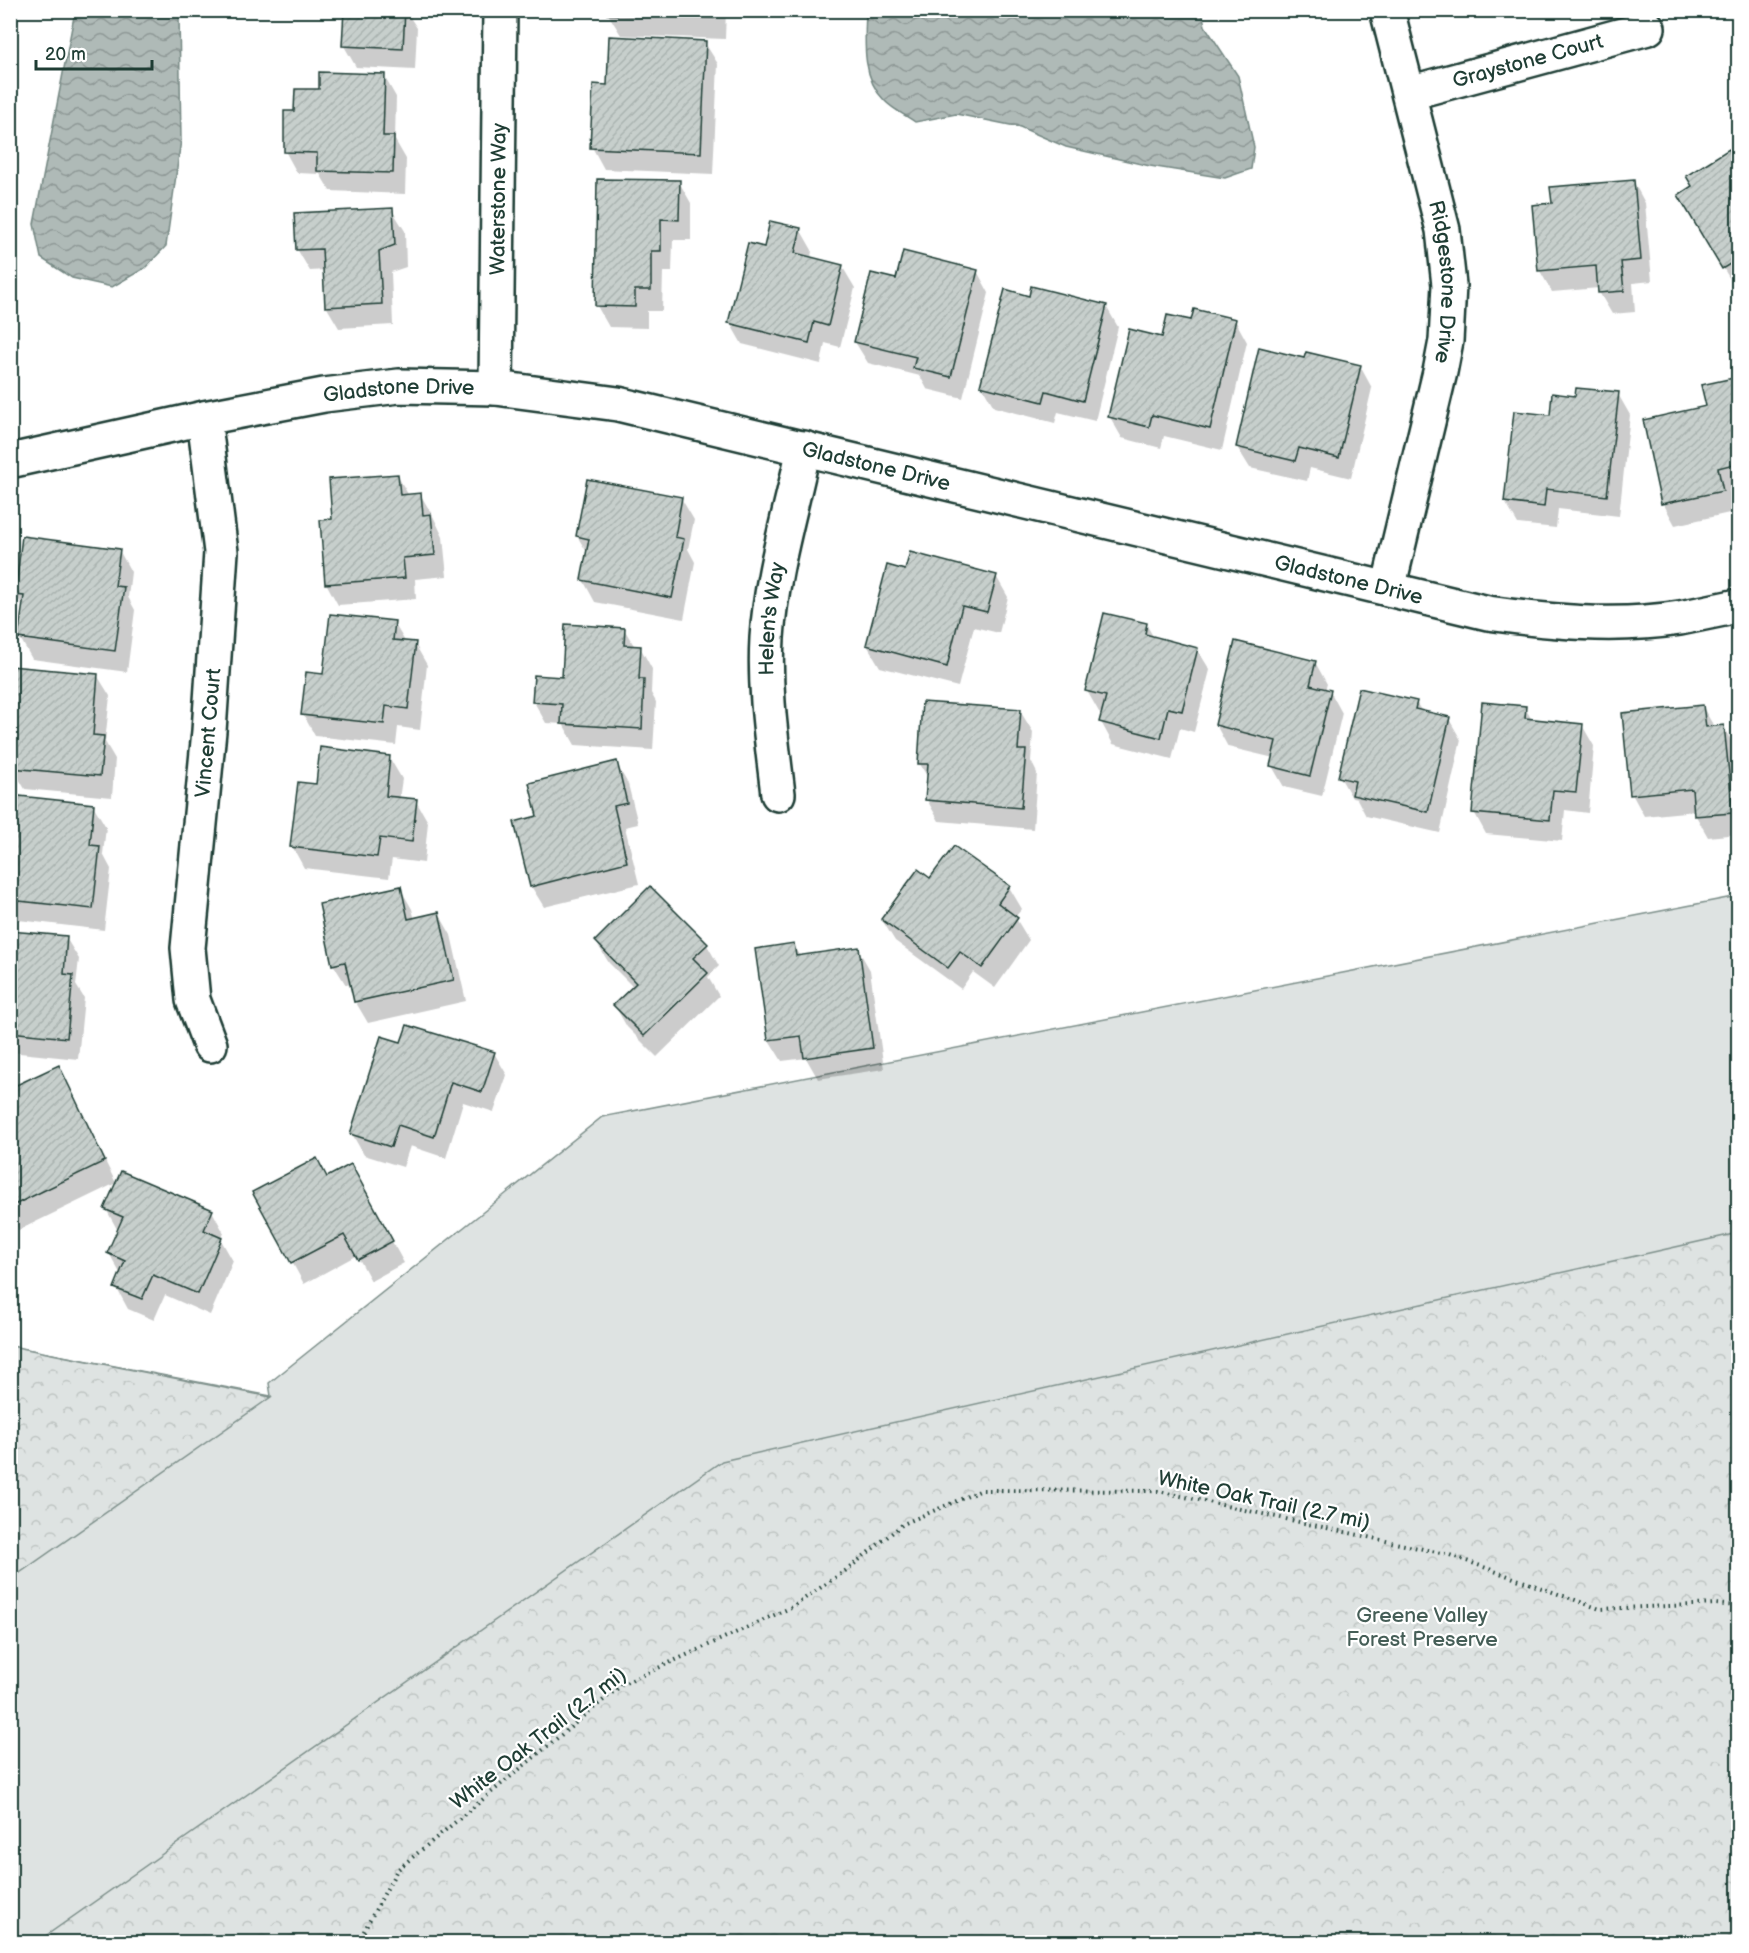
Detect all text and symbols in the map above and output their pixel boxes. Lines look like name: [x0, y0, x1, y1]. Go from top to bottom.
street label: Graystone Court: [1450, 29, 1606, 94]
scale bar: [36, 33, 152, 71]
text: 20 m: [45, 44, 86, 65]
street label: Waterstone Way: [485, 122, 512, 275]
street label: Ridgestone Drive: [1423, 198, 1461, 365]
street label: Gladstone Drive: [322, 374, 475, 408]
street label: Gladstone Drive: [799, 437, 953, 496]
street label: Gladstone Drive: [1272, 550, 1425, 610]
street label: Helen's Way: [754, 559, 791, 676]
street label: Vincent Court: [190, 667, 227, 799]
street label: White Oak Trail (2.7 mi): [1155, 1466, 1372, 1535]
park label: Greene Valley Forest Preserve: [1346, 1603, 1498, 1652]
street label: White Oak Trail (2.7 mi): [445, 1662, 631, 1815]

